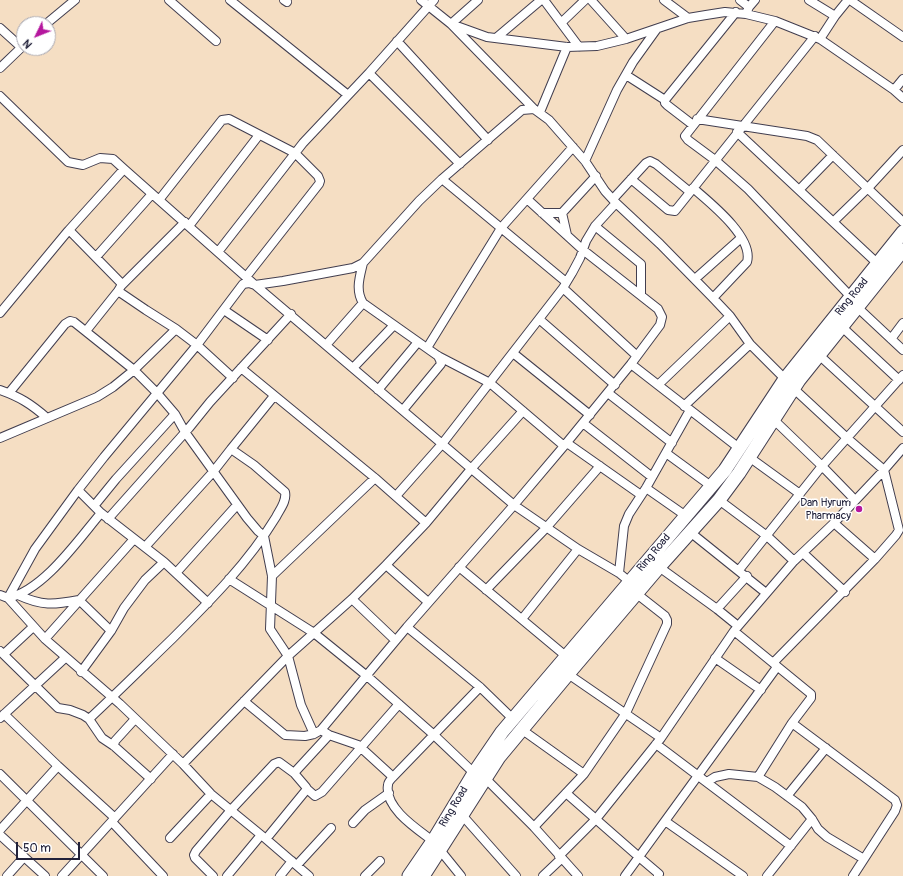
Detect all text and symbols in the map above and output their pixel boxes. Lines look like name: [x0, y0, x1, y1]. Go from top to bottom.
north arrow: [16, 16, 56, 56]
text: N: [20, 37, 35, 51]
street label: Ring Road: [833, 275, 871, 319]
place label: Dan Hyrum Pharmacy: [800, 496, 851, 522]
marker: Dan Hyrum Pharmacy: [854, 504, 864, 514]
street label: Ring Road: [634, 531, 674, 575]
street label: Ring Road: [437, 784, 471, 830]
scale bar: [18, 834, 82, 860]
text: 50 m: [23, 841, 51, 856]

